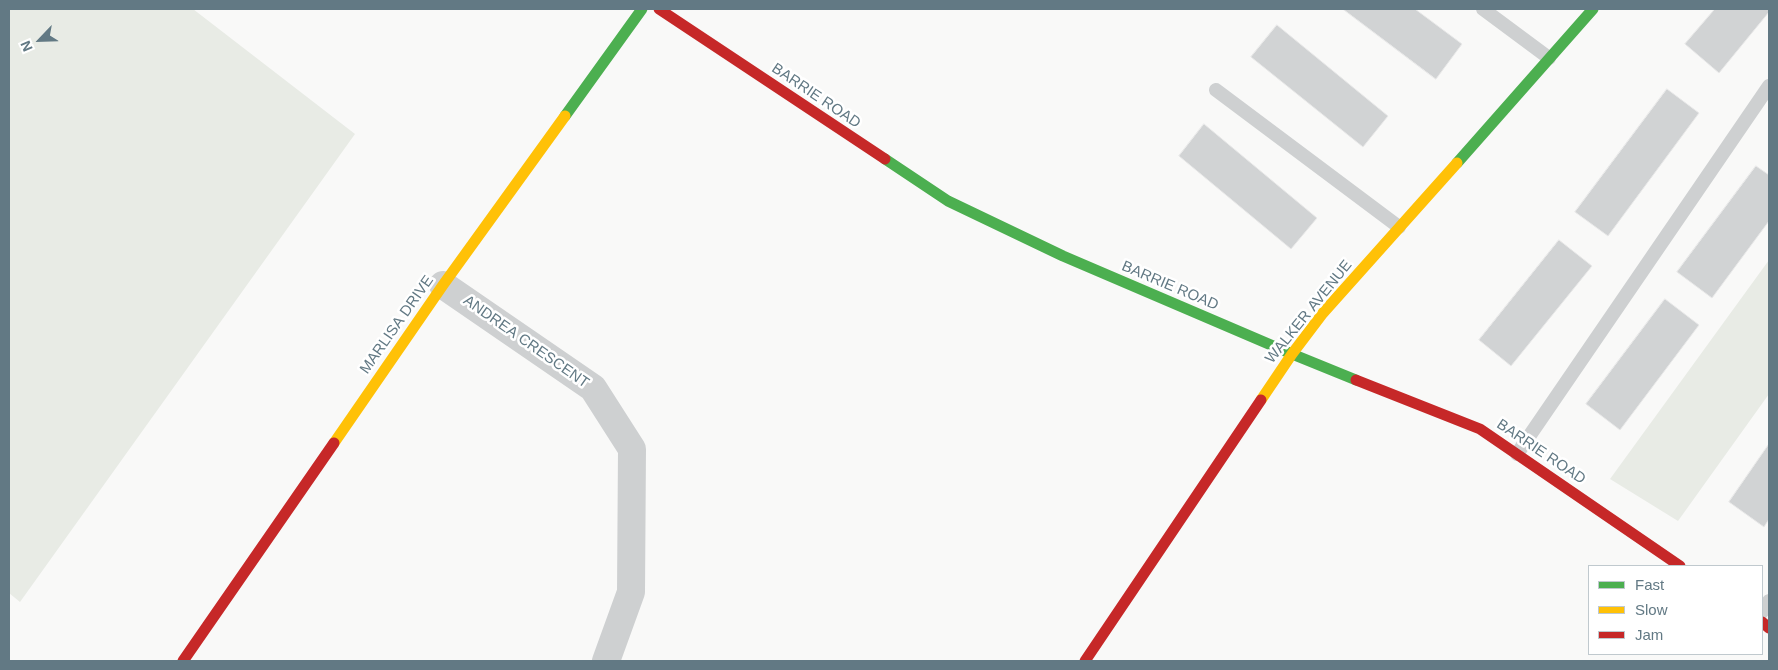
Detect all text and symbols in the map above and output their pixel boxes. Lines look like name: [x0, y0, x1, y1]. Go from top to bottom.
north arrow: [15, 15, 65, 65]
text: N: [17, 38, 36, 54]
street label: BARRIE ROAD: [768, 60, 864, 132]
street label: WALKER AVENUE: [1262, 257, 1356, 367]
street label: BARRIE ROAD: [1119, 258, 1221, 314]
street label: MARLISA DRIVE: [356, 272, 438, 378]
street label: ANDREA CRESCENT: [460, 292, 592, 392]
street label: BARRIE ROAD: [1493, 416, 1589, 488]
legend: [1588, 565, 1763, 655]
text: Fast: [1635, 576, 1664, 593]
text: Slow: [1635, 601, 1668, 618]
text: Jam: [1635, 626, 1663, 643]

